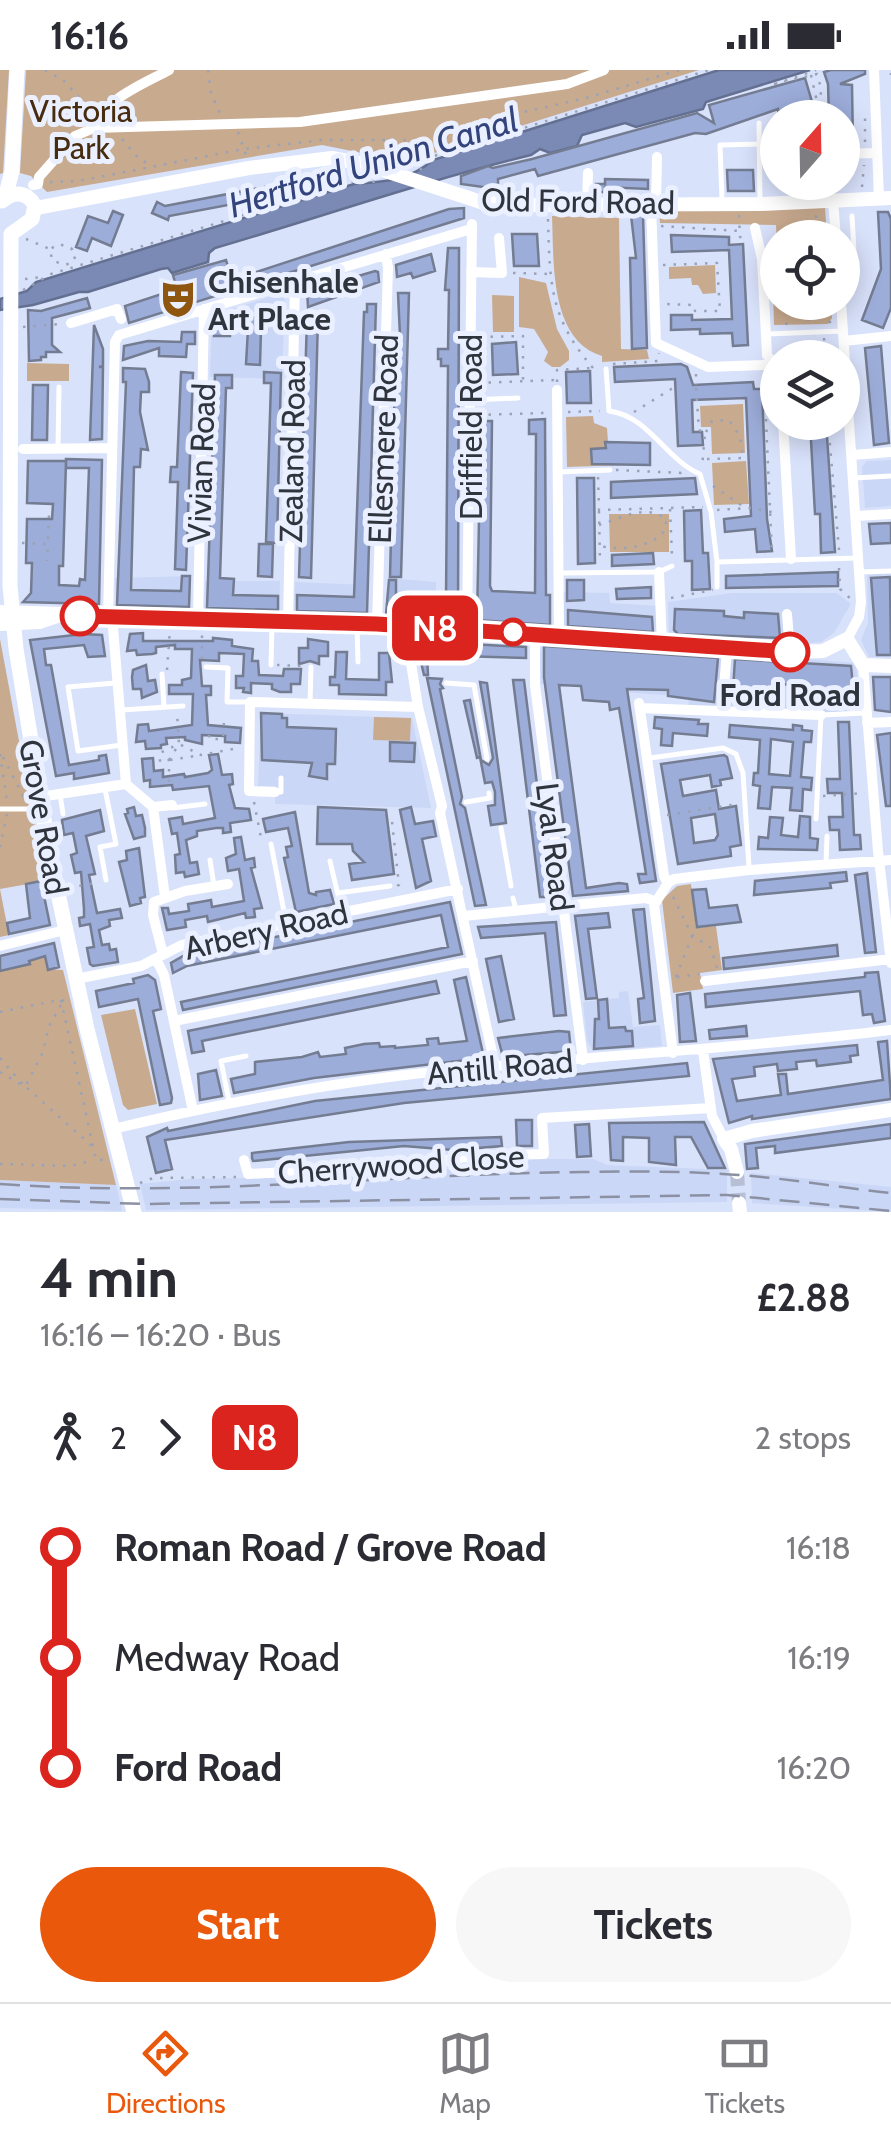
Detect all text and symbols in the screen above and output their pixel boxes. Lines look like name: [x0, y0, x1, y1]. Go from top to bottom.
text: 16:16: [50, 12, 129, 59]
park label: Victoria Park: [30, 91, 133, 167]
water label: Hertford Union Canal: [223, 97, 524, 226]
north arrow: [760, 100, 860, 200]
map controls: [760, 100, 860, 440]
street label: Old Ford Road: [481, 180, 675, 222]
button: locate: [760, 220, 860, 320]
place label: Chisenhale Art Place: [208, 262, 359, 338]
theatre icon: Chisenhale Art Place: [157, 278, 199, 320]
street label: Ellesmere Road: [360, 334, 406, 544]
street label: Driffield Road: [451, 334, 490, 520]
button: layers: [760, 340, 860, 440]
street label: Zealand Road: [271, 359, 313, 543]
street label: Vivian Road: [179, 382, 223, 544]
line badge: N8: [390, 596, 480, 660]
unlabelled marker: [61, 597, 99, 635]
text: N8: [412, 607, 458, 650]
unlabelled marker: [500, 619, 526, 645]
marker: Ford Road: [771, 633, 809, 671]
place label: Ford Road: [719, 675, 861, 714]
street label: Grove Road: [11, 736, 77, 898]
street label: Lyal Road: [528, 781, 582, 913]
street label: Arbery Road: [180, 892, 352, 968]
street label: Antill Road: [425, 1041, 575, 1093]
street label: Cherrywood Close: [276, 1136, 526, 1192]
text: 4 min: [40, 1244, 178, 1311]
text: £2.88: [757, 1274, 851, 1321]
text: 16:16 – 16:20 · Bus: [40, 1315, 281, 1354]
icon: walk: [40, 1410, 95, 1465]
icon: forward: [142, 1410, 197, 1465]
text: N8: [232, 1416, 278, 1459]
text: 2: [110, 1418, 127, 1457]
text: 2 stops: [754, 1418, 851, 1457]
text: Roman Road / Grove Road: [114, 1524, 547, 1571]
text: 16:18: [786, 1528, 851, 1567]
text: Medway Road: [114, 1634, 340, 1681]
text: 16:19: [787, 1638, 851, 1677]
text: Ford Road: [114, 1744, 282, 1791]
text: 16:20: [777, 1748, 851, 1787]
button: Start: [40, 1867, 436, 1982]
button: Tickets: [456, 1867, 851, 1982]
tab: Directions: [106, 2026, 226, 2120]
tab: Map: [438, 2026, 493, 2120]
tab: Tickets: [704, 2026, 785, 2120]

